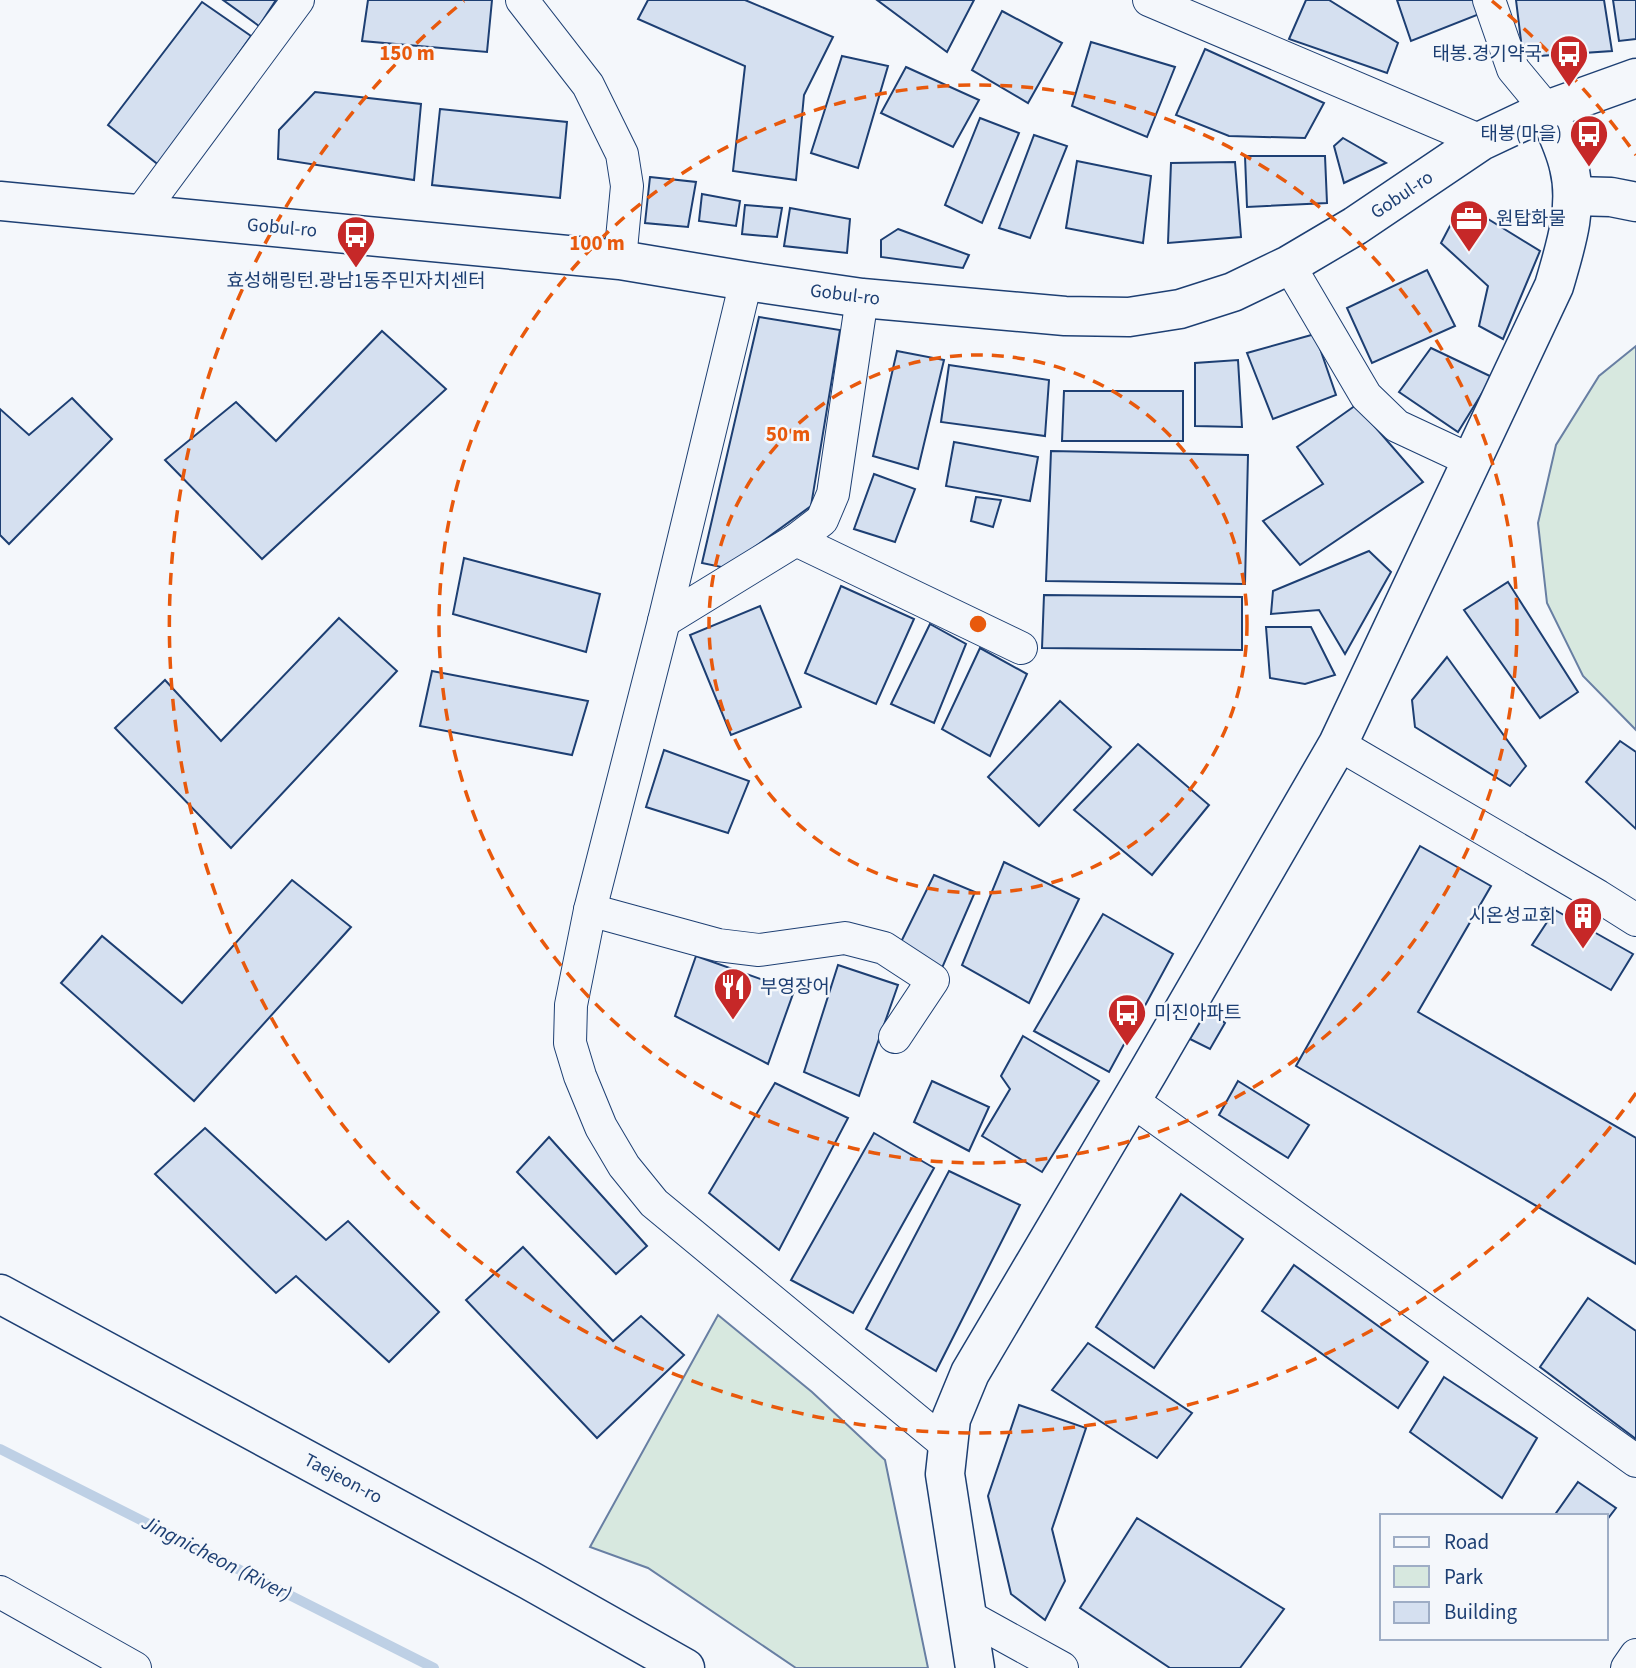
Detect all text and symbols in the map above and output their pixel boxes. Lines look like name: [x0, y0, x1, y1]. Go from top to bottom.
bus stop icon: 태봉.경기약국: [1548, 33, 1590, 88]
text: 150 m: [379, 38, 435, 68]
place label: 태봉.경기약국: [1432, 41, 1542, 68]
bus stop icon: 태봉(마을): [1568, 113, 1610, 168]
place label: 태봉(마을): [1481, 121, 1562, 148]
street label: Gobul-ro: [1365, 164, 1439, 226]
office icon: 원탑화물: [1448, 198, 1490, 253]
place label: 원탑화물: [1496, 206, 1566, 233]
street label: Gobul-ro: [246, 211, 318, 245]
bus stop icon: 효성해링턴.광남1동주민자치센터: [335, 214, 377, 269]
text: 100 m: [569, 228, 625, 258]
place label: 효성해링턴.광남1동주민자치센터: [227, 268, 485, 295]
street label: Gobul-ro: [808, 277, 882, 313]
text: 50 m: [766, 419, 810, 449]
centre of rings: [966, 612, 990, 636]
building icon: 시온성교회: [1562, 895, 1604, 950]
place label: 시온성교회: [1469, 903, 1556, 930]
restaurant icon: 부영장어: [712, 966, 754, 1021]
place label: 부영장어: [760, 974, 830, 1001]
bus stop icon: 미진아파트: [1106, 992, 1148, 1047]
place label: 미진아파트: [1154, 1000, 1241, 1027]
street label: Taejeon-ro: [299, 1447, 387, 1511]
water label: Jingnicheon (River): [136, 1507, 297, 1609]
legend: [1380, 1514, 1608, 1640]
text: Road: [1444, 1527, 1489, 1557]
text: Park: [1444, 1562, 1484, 1592]
text: Building: [1444, 1597, 1518, 1627]

